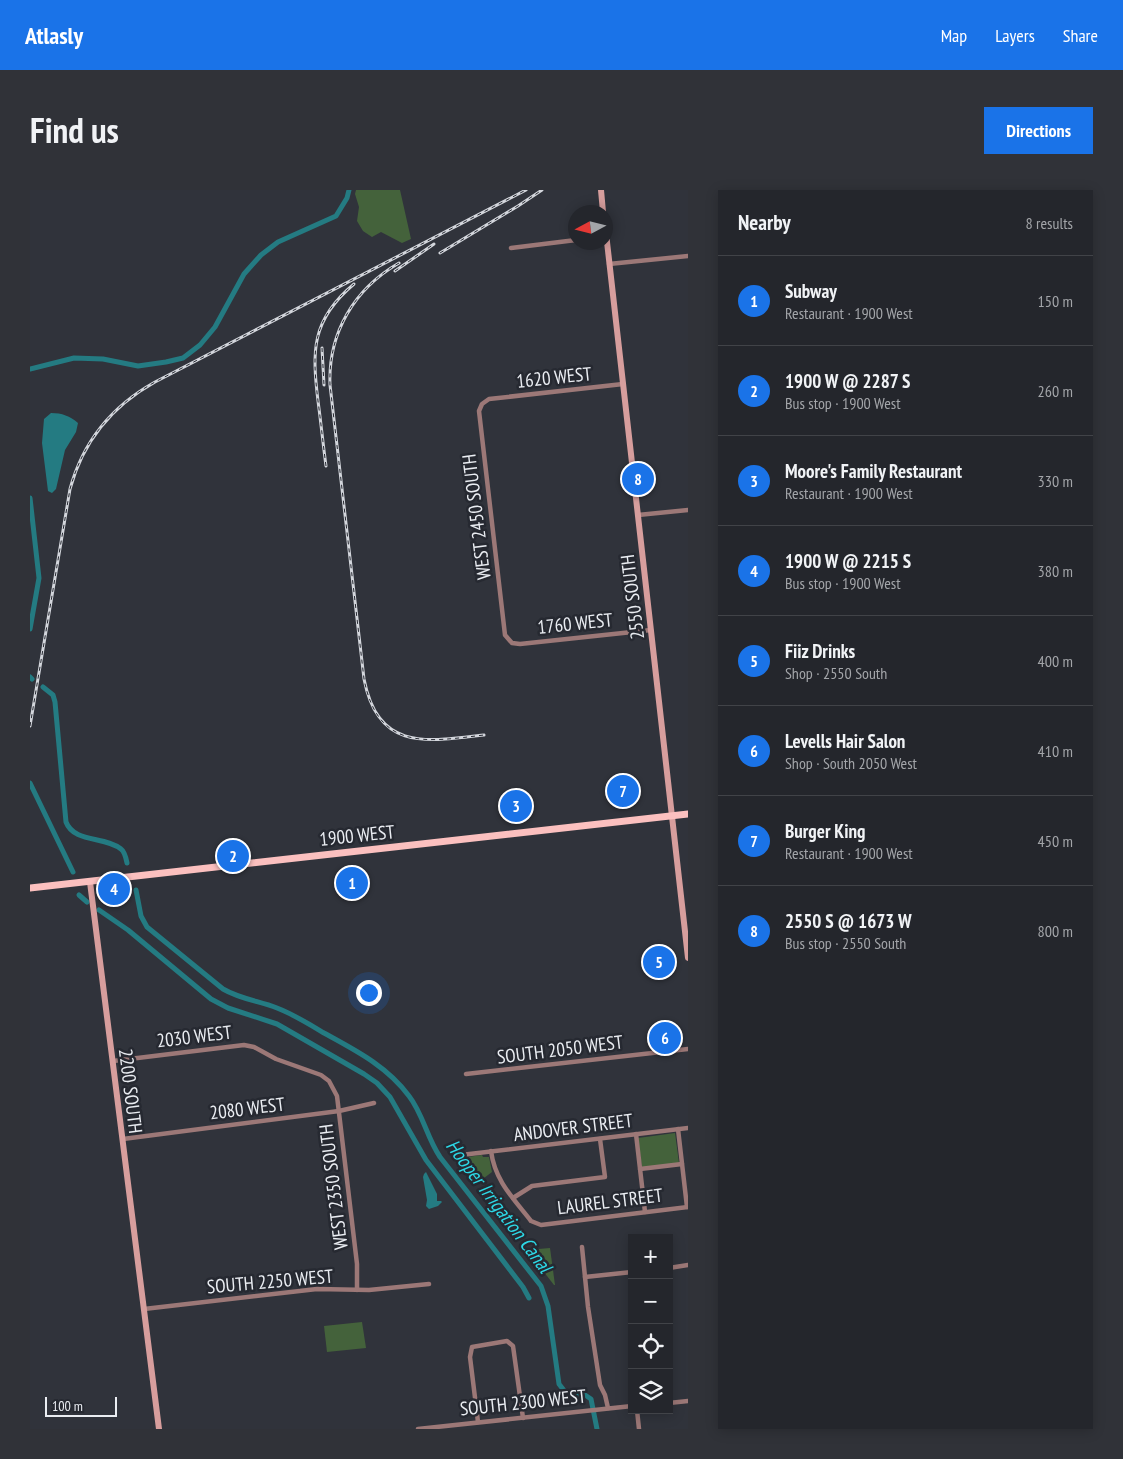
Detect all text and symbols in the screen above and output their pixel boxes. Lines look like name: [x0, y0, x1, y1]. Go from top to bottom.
text: Atlasly: [25, 20, 83, 51]
text: Map: [941, 24, 967, 47]
text: Layers: [995, 24, 1035, 47]
text: Share: [1063, 24, 1098, 47]
text: Find us: [30, 107, 119, 153]
button: Directions: [984, 107, 1093, 154]
north arrow: [568, 205, 613, 250]
text: Nearby: [738, 209, 791, 236]
text: 8 results: [1026, 213, 1073, 233]
text: Subway: [785, 279, 837, 303]
text: 1: [750, 291, 758, 311]
text: 150 m: [1038, 291, 1073, 311]
text: Restaurant · 1900 West: [785, 303, 913, 323]
street label: 1620 WEST: [515, 361, 593, 393]
text: 1900 W @ 2287 S: [785, 369, 910, 393]
text: 2: [750, 381, 758, 401]
text: 260 m: [1038, 381, 1073, 401]
text: Bus stop · 1900 West: [785, 393, 901, 413]
street label: WEST 2450 SOUTH: [456, 453, 496, 581]
text: Moore's Family Restaurant: [785, 459, 962, 483]
pin: 8: [622, 460, 654, 498]
text: 3: [750, 471, 758, 491]
text: 330 m: [1038, 471, 1073, 491]
text: Restaurant · 1900 West: [785, 483, 913, 503]
text: 1900 W @ 2215 S: [785, 549, 911, 573]
street label: 2550 SOUTH: [615, 553, 649, 641]
text: 4: [750, 561, 758, 581]
text: 380 m: [1038, 561, 1073, 581]
text: Bus stop · 1900 West: [785, 573, 901, 593]
street label: 1760 WEST: [536, 607, 614, 639]
text: Fiiz Drinks: [785, 639, 855, 663]
text: 5: [750, 651, 758, 671]
text: 400 m: [1038, 651, 1073, 671]
text: Shop · 2550 South: [785, 663, 887, 683]
text: Levells Hair Salon: [785, 729, 905, 753]
text: 6: [750, 741, 758, 761]
text: 410 m: [1038, 741, 1073, 761]
text: Shop · South 2050 West: [785, 753, 917, 773]
pin: 7: [607, 772, 639, 810]
pin: 3: [500, 787, 532, 825]
street label: 1900 WEST: [318, 819, 396, 851]
text: Burger King: [785, 819, 865, 843]
text: 7: [750, 831, 758, 851]
text: 450 m: [1038, 831, 1073, 851]
pin: 2: [217, 837, 249, 875]
text: Restaurant · 1900 West: [785, 843, 913, 863]
pin: 1: [336, 864, 368, 902]
pin: 4: [98, 870, 130, 908]
text: 2550 S @ 1673 W: [785, 909, 912, 933]
text: 8: [750, 921, 758, 941]
text: 800 m: [1038, 921, 1073, 941]
text: Bus stop · 2550 South: [785, 933, 906, 953]
pin: 5: [643, 943, 675, 981]
your location: [356, 980, 382, 1006]
street label: 2030 WEST: [155, 1019, 233, 1053]
pin: 6: [649, 1019, 681, 1057]
street label: SOUTH 2050 WEST: [496, 1029, 625, 1069]
street label: 2200 SOUTH: [114, 1047, 148, 1135]
street label: 2080 WEST: [208, 1091, 286, 1125]
street label: ANDOVER STREET: [512, 1108, 634, 1146]
street label: WEST 2350 SOUTH: [313, 1123, 353, 1251]
water label: Hooper Irrigation Canal: [440, 1134, 559, 1280]
street label: LAUREL STREET: [556, 1183, 665, 1219]
map controls: [628, 1234, 673, 1414]
button: +: [628, 1234, 673, 1279]
street label: SOUTH 2250 WEST: [206, 1263, 335, 1298]
button: −: [628, 1279, 673, 1324]
button: locate: [628, 1324, 673, 1369]
button: layers: [628, 1369, 673, 1414]
street label: SOUTH 2300 WEST: [459, 1383, 588, 1421]
scale bar: [45, 1394, 118, 1417]
text: 100 m: [52, 1397, 83, 1415]

